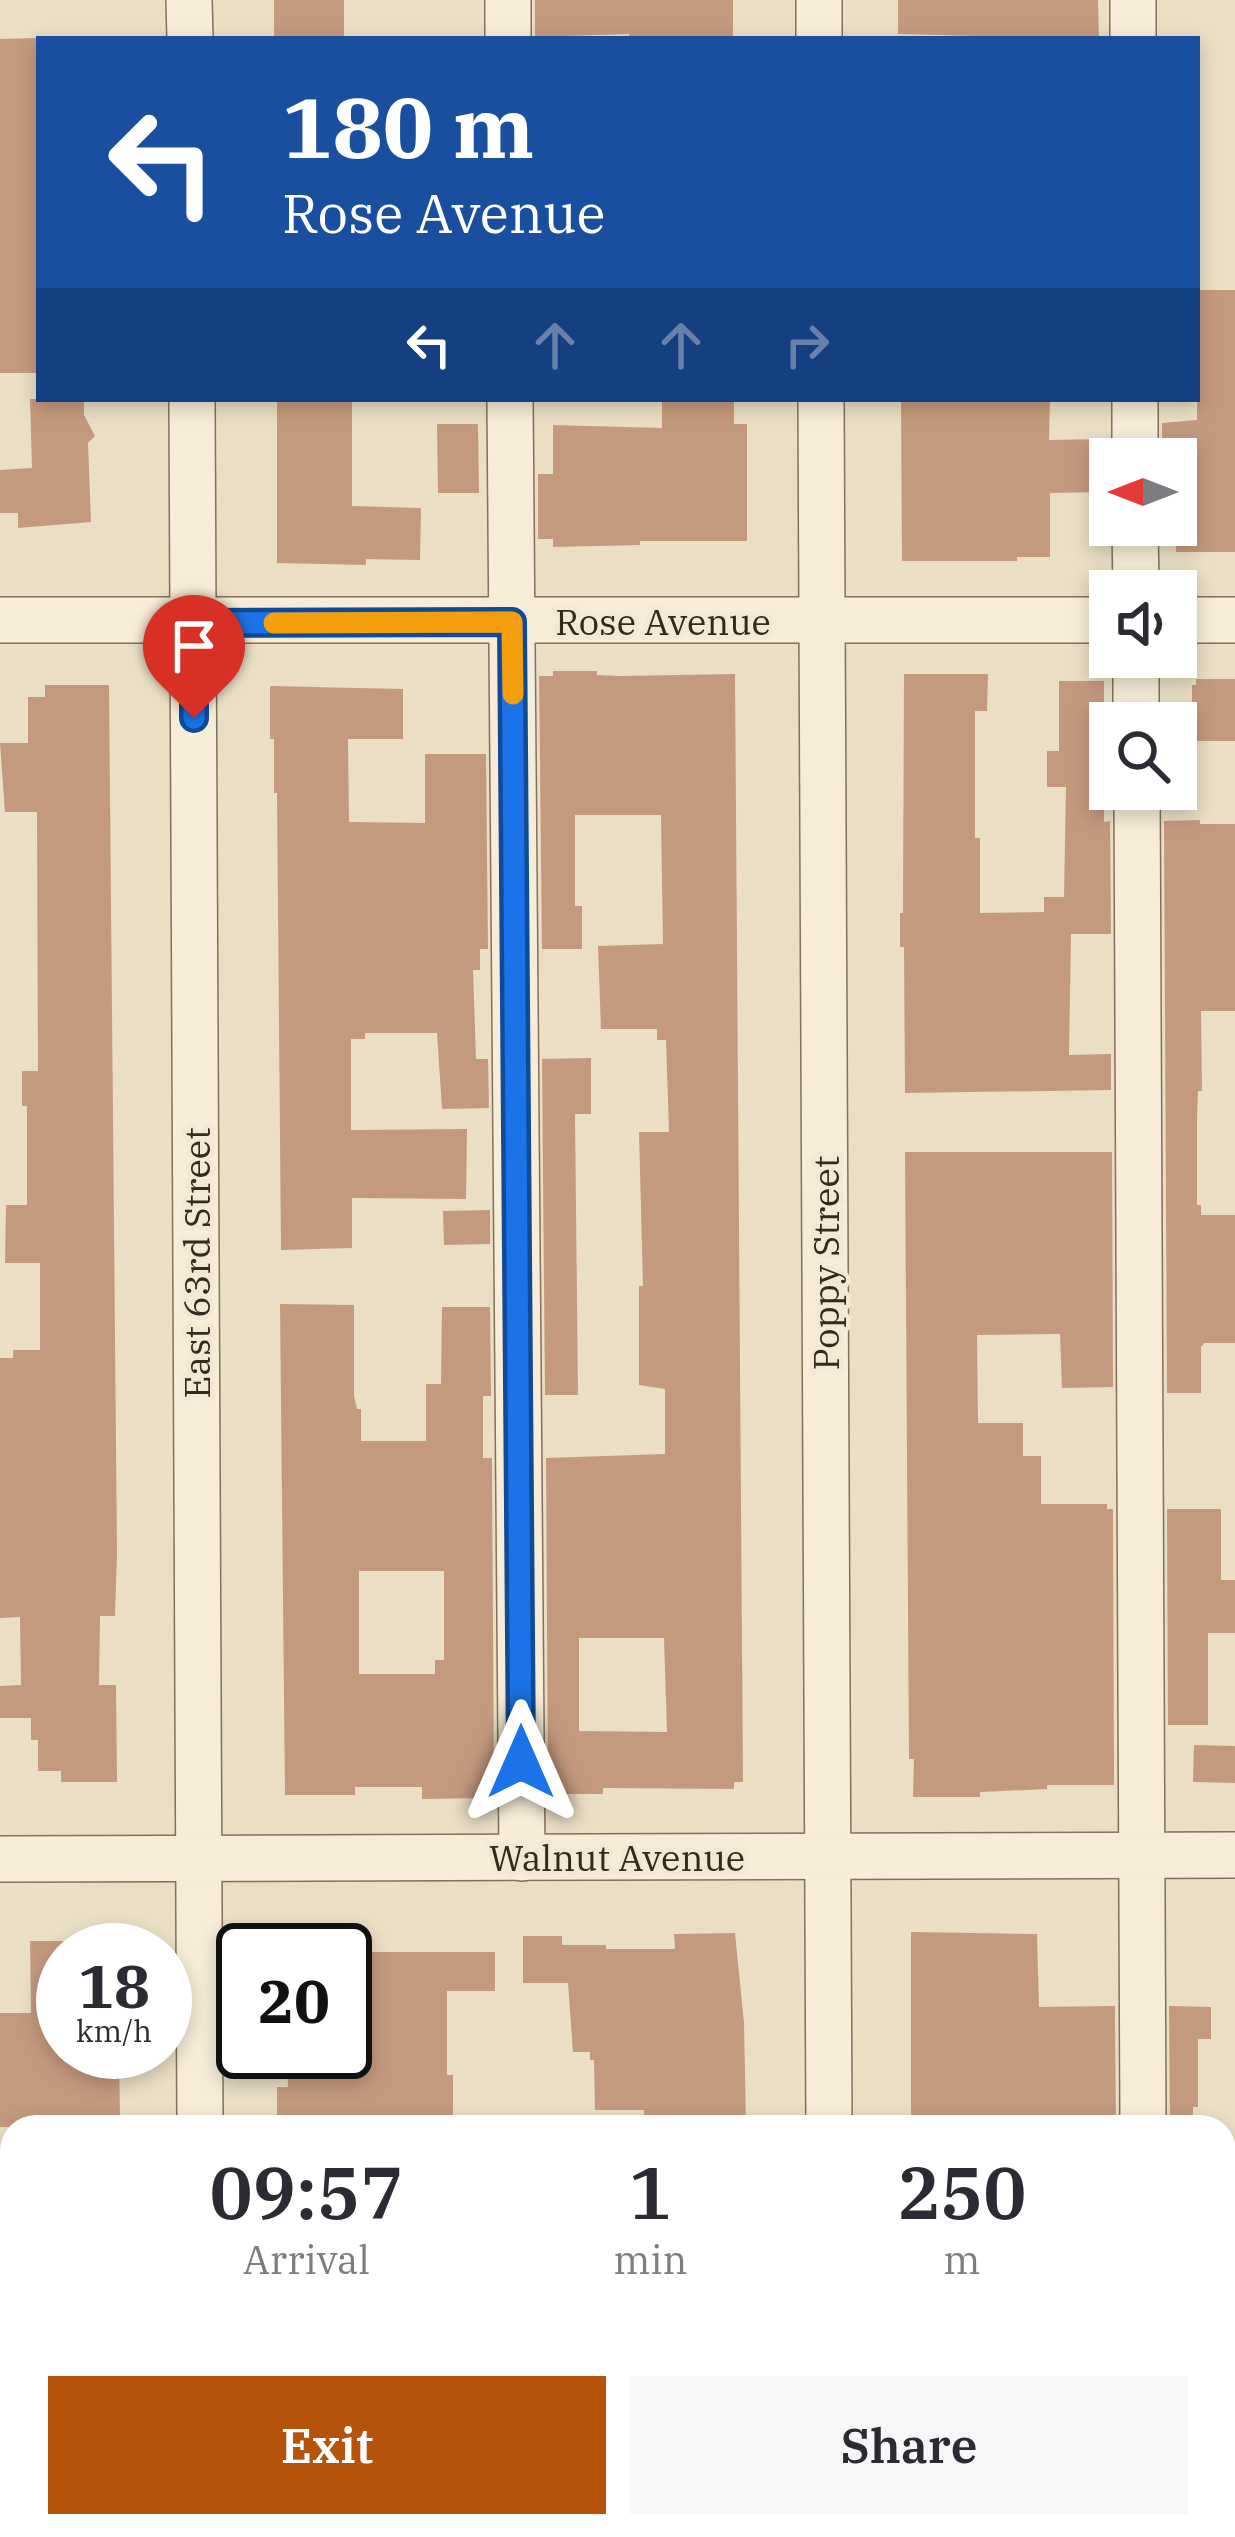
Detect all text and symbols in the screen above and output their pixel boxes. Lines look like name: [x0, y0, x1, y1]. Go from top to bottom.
text: 180 m: [282, 72, 534, 181]
icon: left: [84, 84, 240, 240]
text: Rose Avenue: [282, 178, 606, 248]
icon: left: [396, 312, 462, 378]
icon: ahead: [522, 312, 588, 378]
icon: ahead: [648, 312, 714, 378]
icon: right: [774, 312, 840, 378]
north arrow: [1089, 438, 1197, 546]
map controls: [1089, 438, 1197, 810]
button: sound: [1089, 570, 1197, 678]
pin: [143, 595, 245, 718]
street label: Rose Avenue: [555, 598, 771, 645]
icon: arrive: [161, 613, 227, 679]
button: search: [1089, 702, 1197, 810]
street label: East 63rd Street: [173, 1127, 220, 1399]
street label: Poppy Street: [802, 1156, 849, 1370]
position arrow: [458, 1699, 584, 1825]
street label: Walnut Avenue: [489, 1834, 745, 1881]
speed limit sign: 20: [216, 1923, 372, 2079]
text: 18: [78, 1946, 150, 2025]
text: km/h: [76, 2011, 152, 2050]
text: 09:57: [209, 2145, 404, 2239]
text: 1: [629, 2145, 672, 2239]
text: 250: [897, 2145, 1027, 2239]
text: Arrival: [243, 2234, 370, 2285]
text: min: [613, 2234, 688, 2285]
text: m: [943, 2234, 980, 2285]
button: Exit: [48, 2376, 606, 2514]
button: Share: [630, 2376, 1188, 2514]

